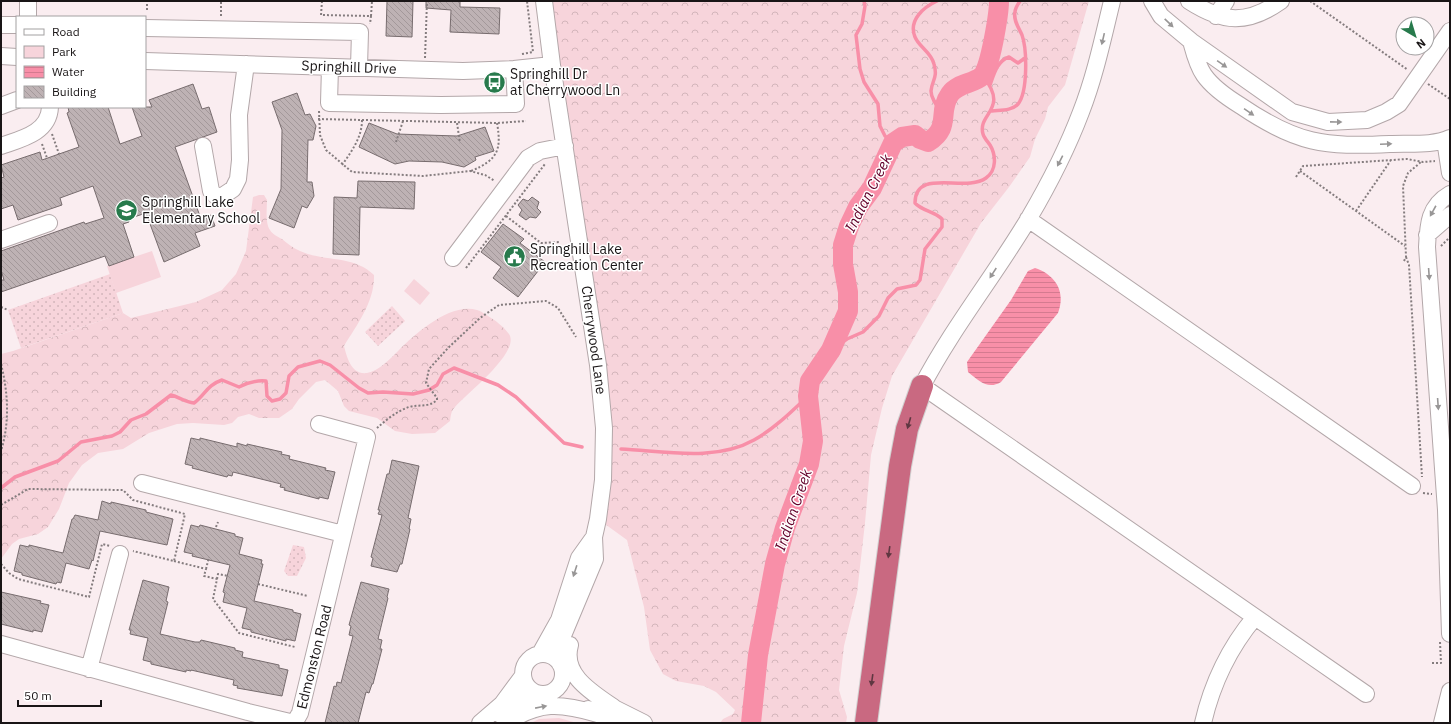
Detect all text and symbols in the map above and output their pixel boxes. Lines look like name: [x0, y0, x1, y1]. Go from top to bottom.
legend: [16, 16, 146, 108]
north arrow: [1395, 16, 1435, 56]
one-way arrow: [1164, 18, 1174, 28]
text: Road: [52, 24, 80, 39]
one-way arrow: [1100, 33, 1106, 45]
text: N: [1414, 36, 1429, 52]
text: Park: [52, 44, 77, 59]
street label: Springhill Drive: [301, 56, 397, 78]
one-way arrow: [1217, 60, 1228, 68]
text: Water: [52, 64, 85, 79]
place label: Springhill Dr at Cherrywood Ln: [510, 65, 620, 99]
bus stop icon: Springhill Dr at Cherrywood Ln: [482, 69, 508, 95]
text: Building: [52, 84, 97, 99]
one-way arrow: [1244, 108, 1254, 116]
one-way arrow: [1330, 119, 1343, 125]
one-way arrow: [1380, 141, 1393, 147]
water label: Indian Creek: [840, 151, 896, 235]
one-way arrow: [1057, 155, 1063, 167]
place label: Springhill Lake Elementary School: [142, 193, 260, 227]
school or university icon: Springhill Lake Elementary School: [113, 197, 139, 223]
one-way arrow: [1429, 205, 1436, 217]
place label: Springhill Lake Recreation Center: [530, 240, 643, 274]
public building icon: Springhill Lake Recreation Center: [501, 244, 527, 270]
one-way arrow: [989, 267, 997, 278]
one-way arrow: [1425, 268, 1432, 280]
street label: Cherrywood Lane: [577, 284, 611, 396]
one-way arrow: [1435, 398, 1441, 410]
one-way arrow: [906, 417, 912, 429]
water label: Indian Creek: [770, 466, 816, 553]
one-way arrow: [886, 545, 892, 558]
one-way arrow: [572, 565, 578, 577]
street label: Edmonston Road: [292, 603, 336, 711]
one-way arrow: [869, 674, 875, 686]
scale bar: [18, 682, 101, 708]
text: 50 m: [24, 688, 52, 703]
one-way arrow: [535, 704, 547, 710]

